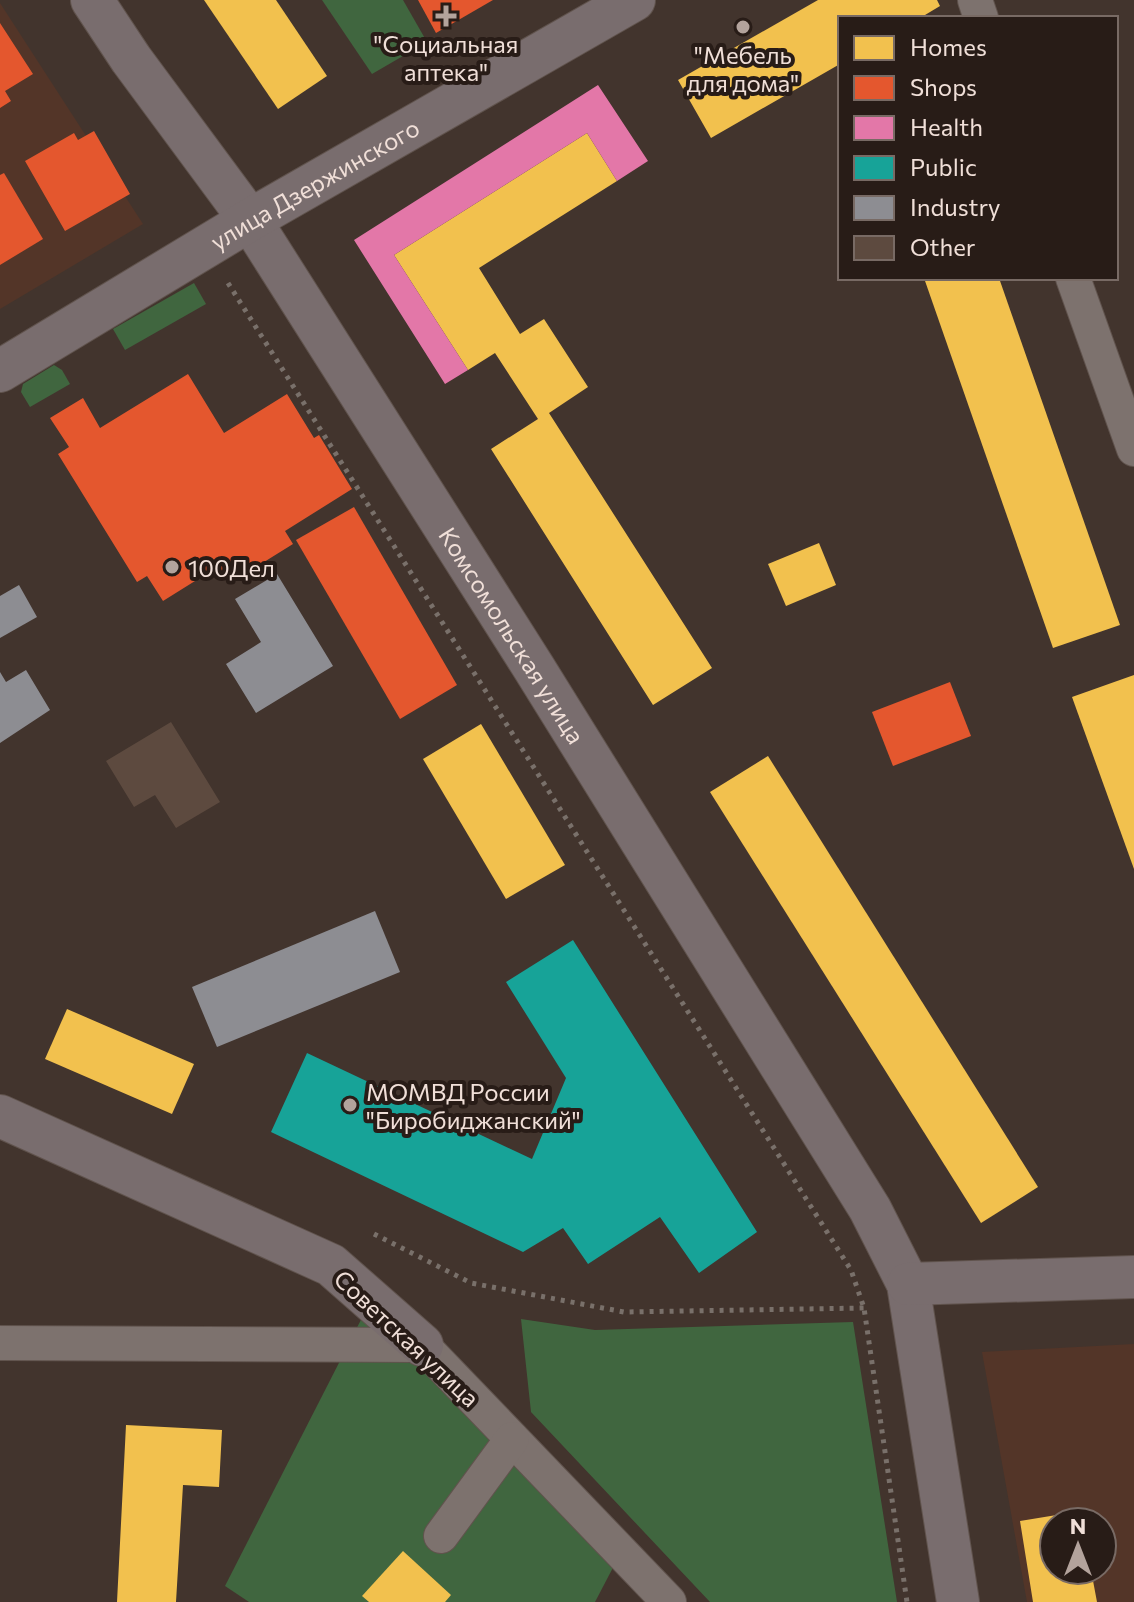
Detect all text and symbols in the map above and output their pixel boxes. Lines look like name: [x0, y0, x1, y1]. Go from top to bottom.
marker: "Социальная аптека": [437, 7, 455, 25]
legend: [838, 16, 1118, 280]
marker: "Мебель для дома": [734, 18, 752, 36]
place label: "Социальная аптека": [374, 29, 518, 86]
text: Homes: [910, 32, 987, 61]
place label: "Мебель для дома": [687, 40, 799, 97]
text: Shops: [910, 72, 977, 101]
street label: улица Дзержинского: [205, 112, 424, 255]
text: Health: [910, 112, 983, 141]
text: Public: [910, 152, 977, 181]
text: Industry: [910, 192, 1000, 221]
text: Other: [910, 232, 976, 261]
street label: Комсомольская улица: [434, 521, 592, 748]
place label: 100Дел: [188, 553, 275, 582]
marker: 100Дел: [163, 558, 181, 576]
place label: МОМВД России "Биробиджанский": [366, 1077, 581, 1134]
marker: МОМВД России "Биробиджанский": [341, 1096, 359, 1114]
street label: Советская улица: [329, 1264, 485, 1412]
north arrow: [1038, 1506, 1118, 1586]
text: N: [1070, 1512, 1086, 1539]

